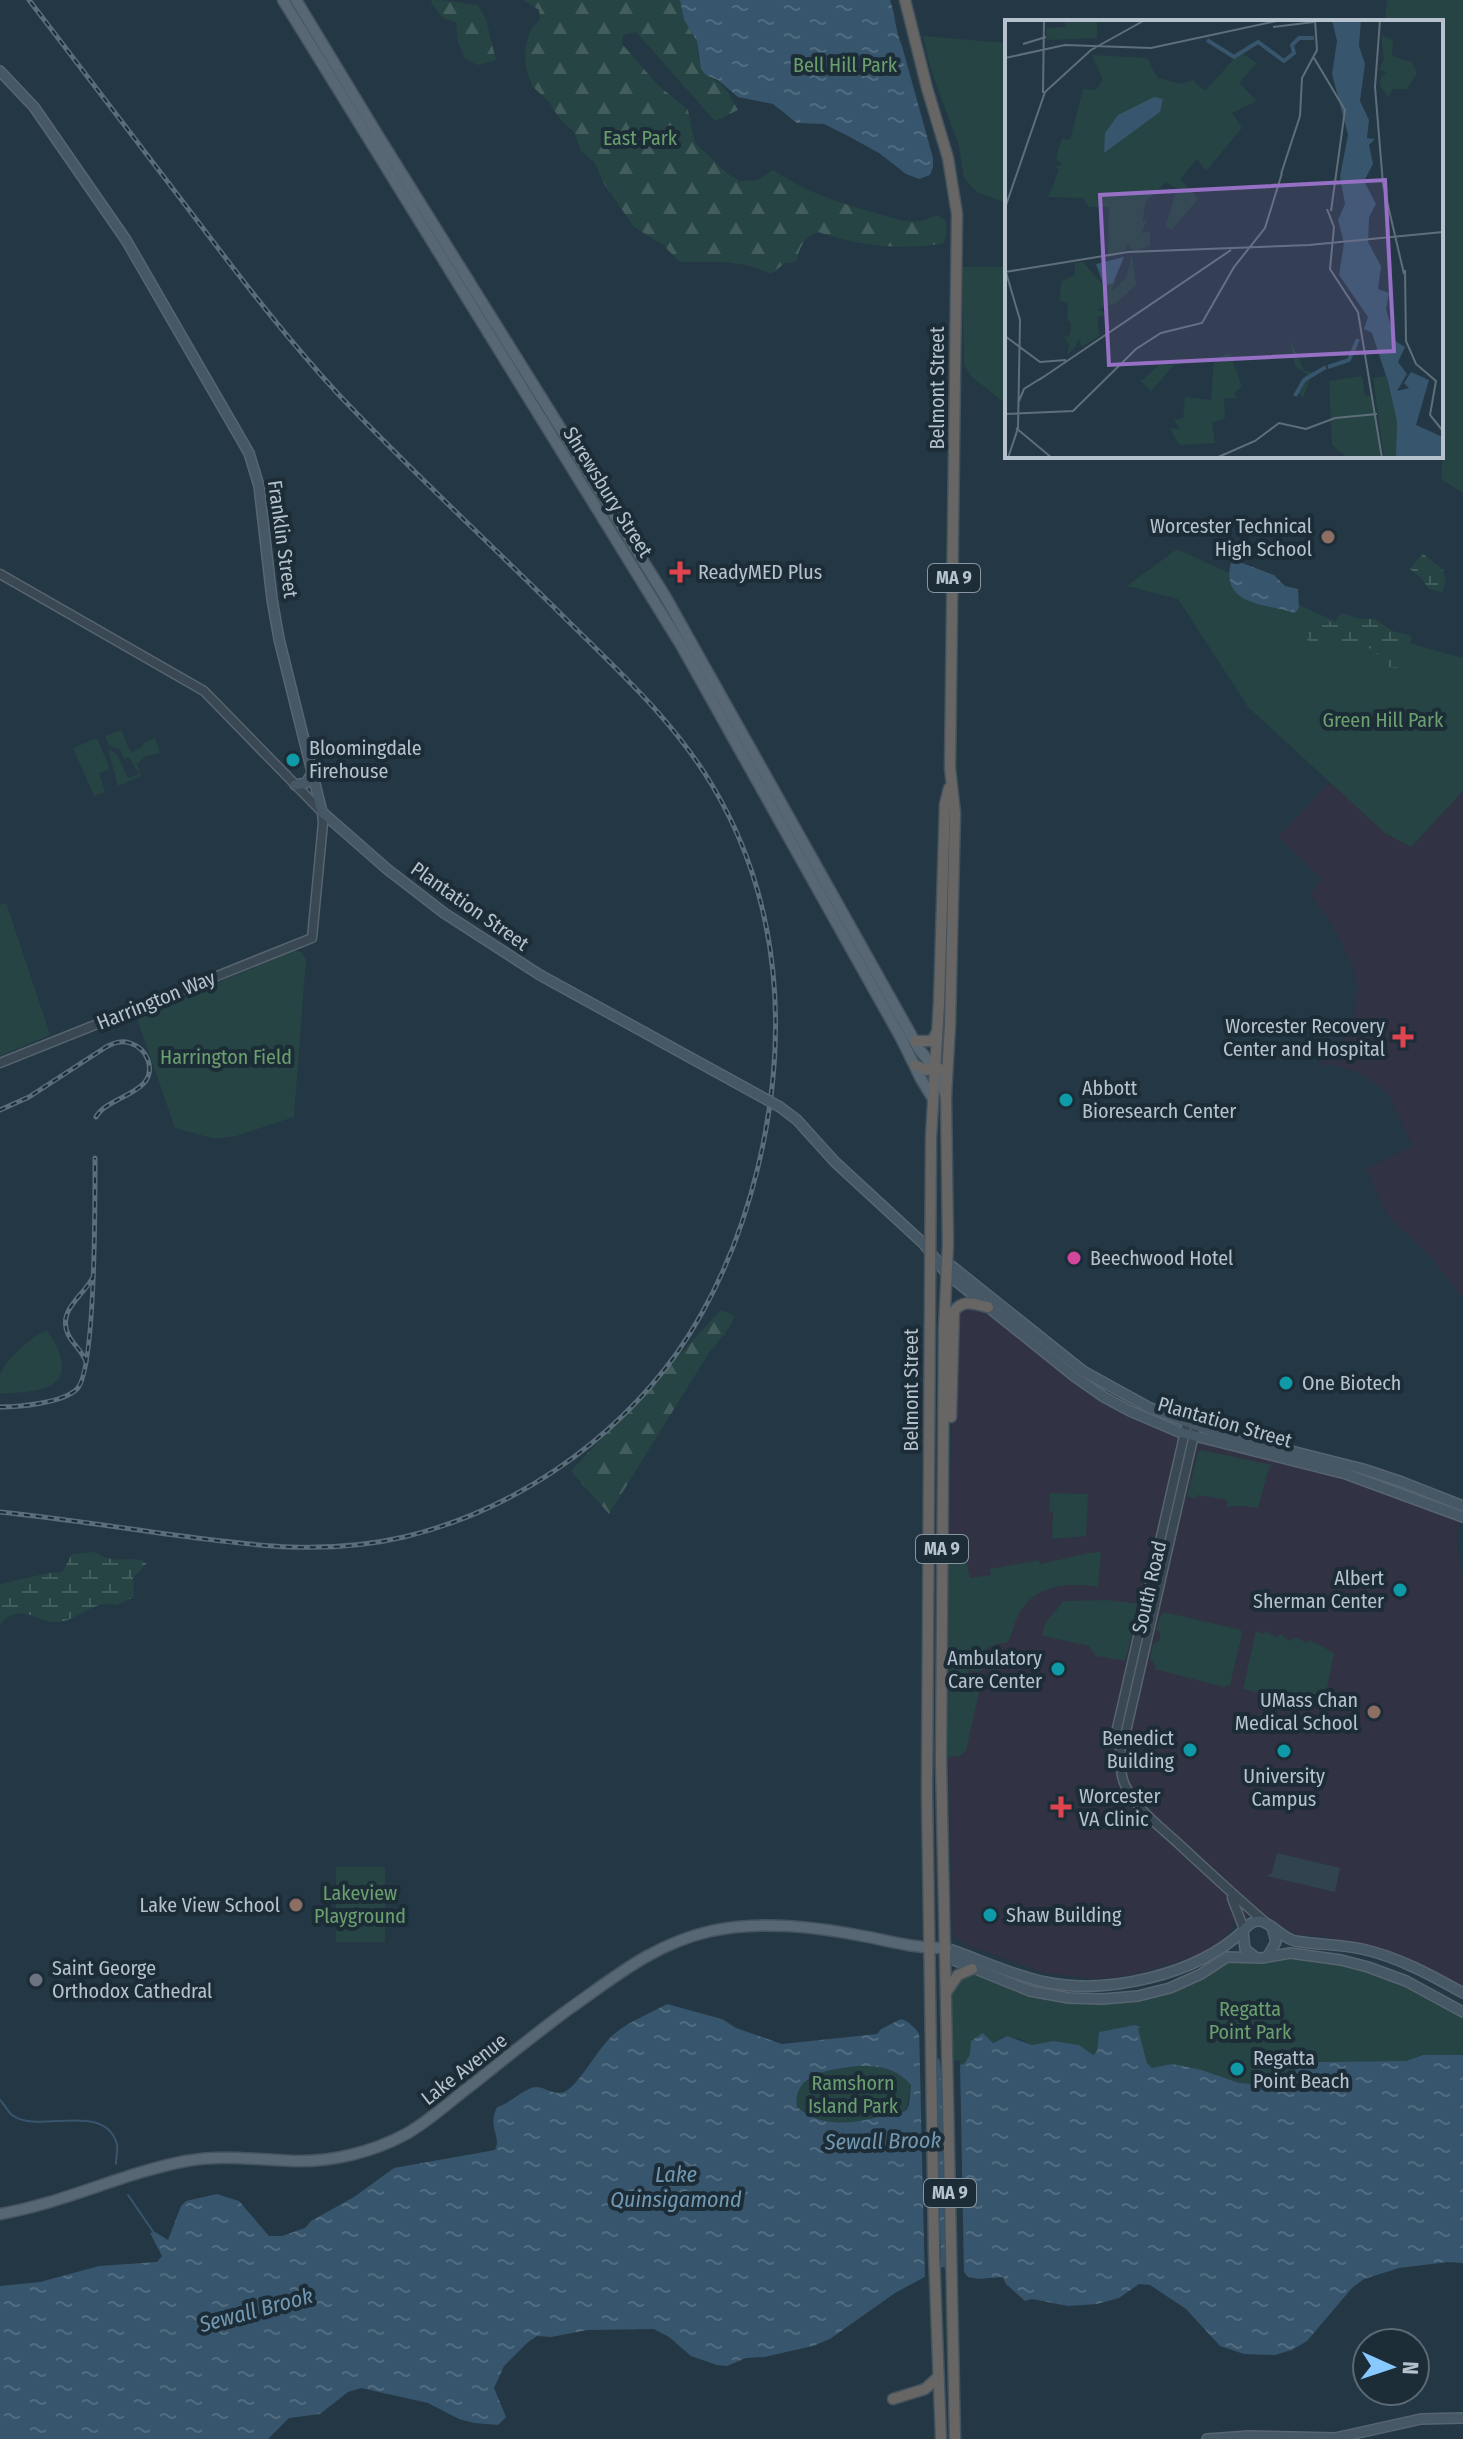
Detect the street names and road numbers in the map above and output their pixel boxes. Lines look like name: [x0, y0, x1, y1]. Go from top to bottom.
street label: Belmont Street: [925, 326, 949, 449]
street label: Shrewsbury Street: [558, 422, 658, 562]
street label: Franklin Street: [263, 478, 303, 600]
road number: MA 9: [928, 564, 980, 592]
street label: Plantation Street: [406, 856, 534, 956]
street label: Harrington Way: [93, 965, 219, 1035]
street label: Belmont Street: [899, 1328, 923, 1451]
street label: Plantation Street: [1155, 1391, 1295, 1453]
road number: MA 9: [916, 1535, 968, 1563]
street label: South Road: [1127, 1538, 1171, 1636]
street label: Lake Avenue: [416, 2028, 512, 2110]
road number: MA 9: [924, 2179, 976, 2207]

